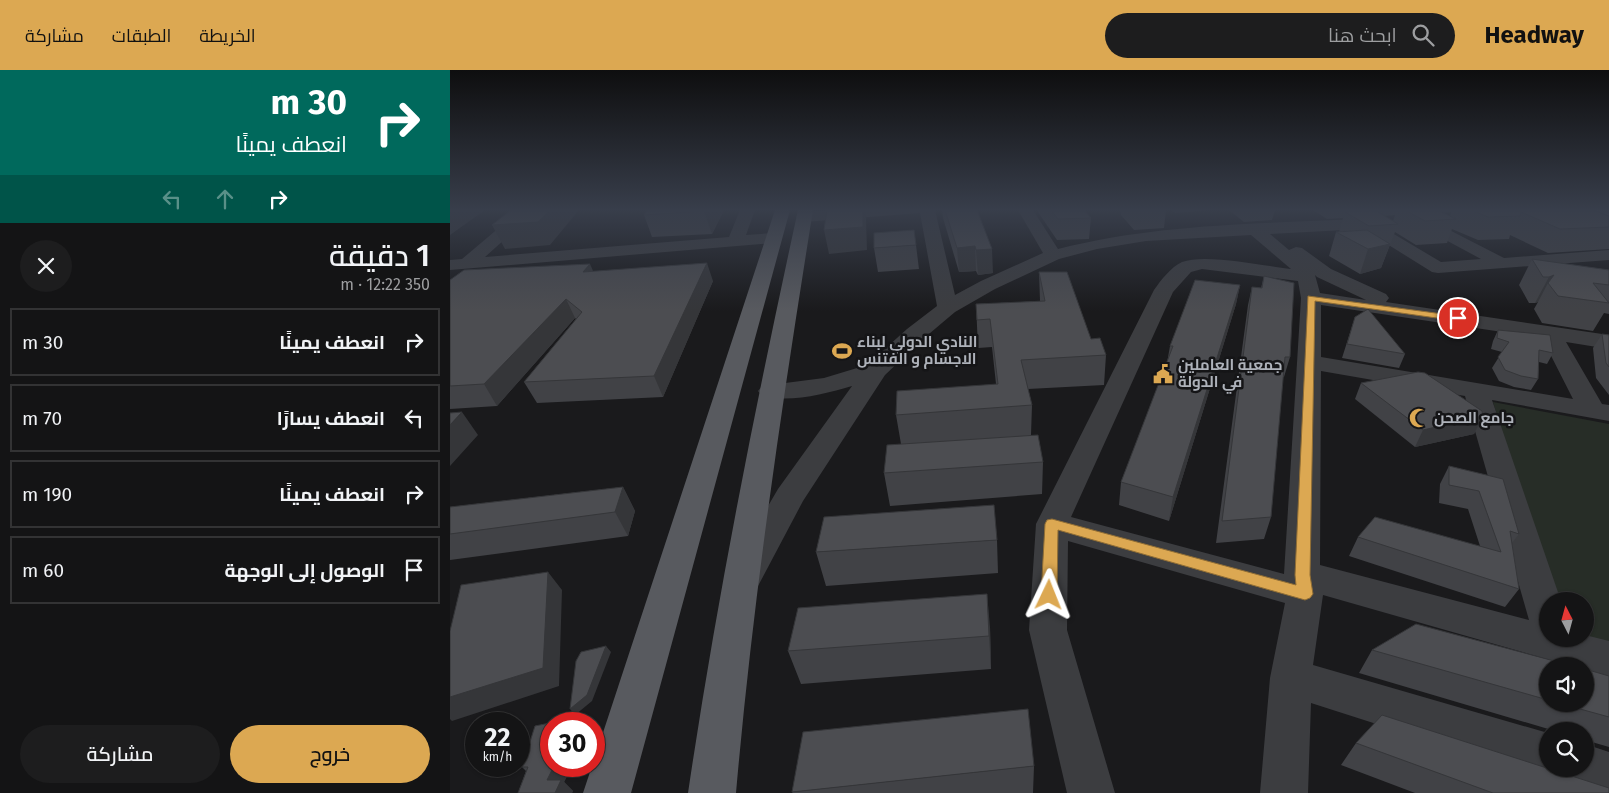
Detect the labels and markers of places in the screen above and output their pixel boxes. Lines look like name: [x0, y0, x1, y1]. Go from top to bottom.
pin: [1437, 297, 1479, 339]
place label: النادي الدولي لبناء الاجسام و الفتنس: [857, 333, 977, 369]
sports icon: النادي الدولي لبناء الاجسام و الفتنس: [831, 340, 853, 362]
place label: جمعية العاملين في الدولة: [1178, 356, 1282, 394]
public building icon: جمعية العاملين في الدولة: [1152, 363, 1174, 385]
mosque icon: جامع الصحن: [1408, 407, 1430, 429]
place label: جامع الصحن: [1434, 409, 1514, 428]

